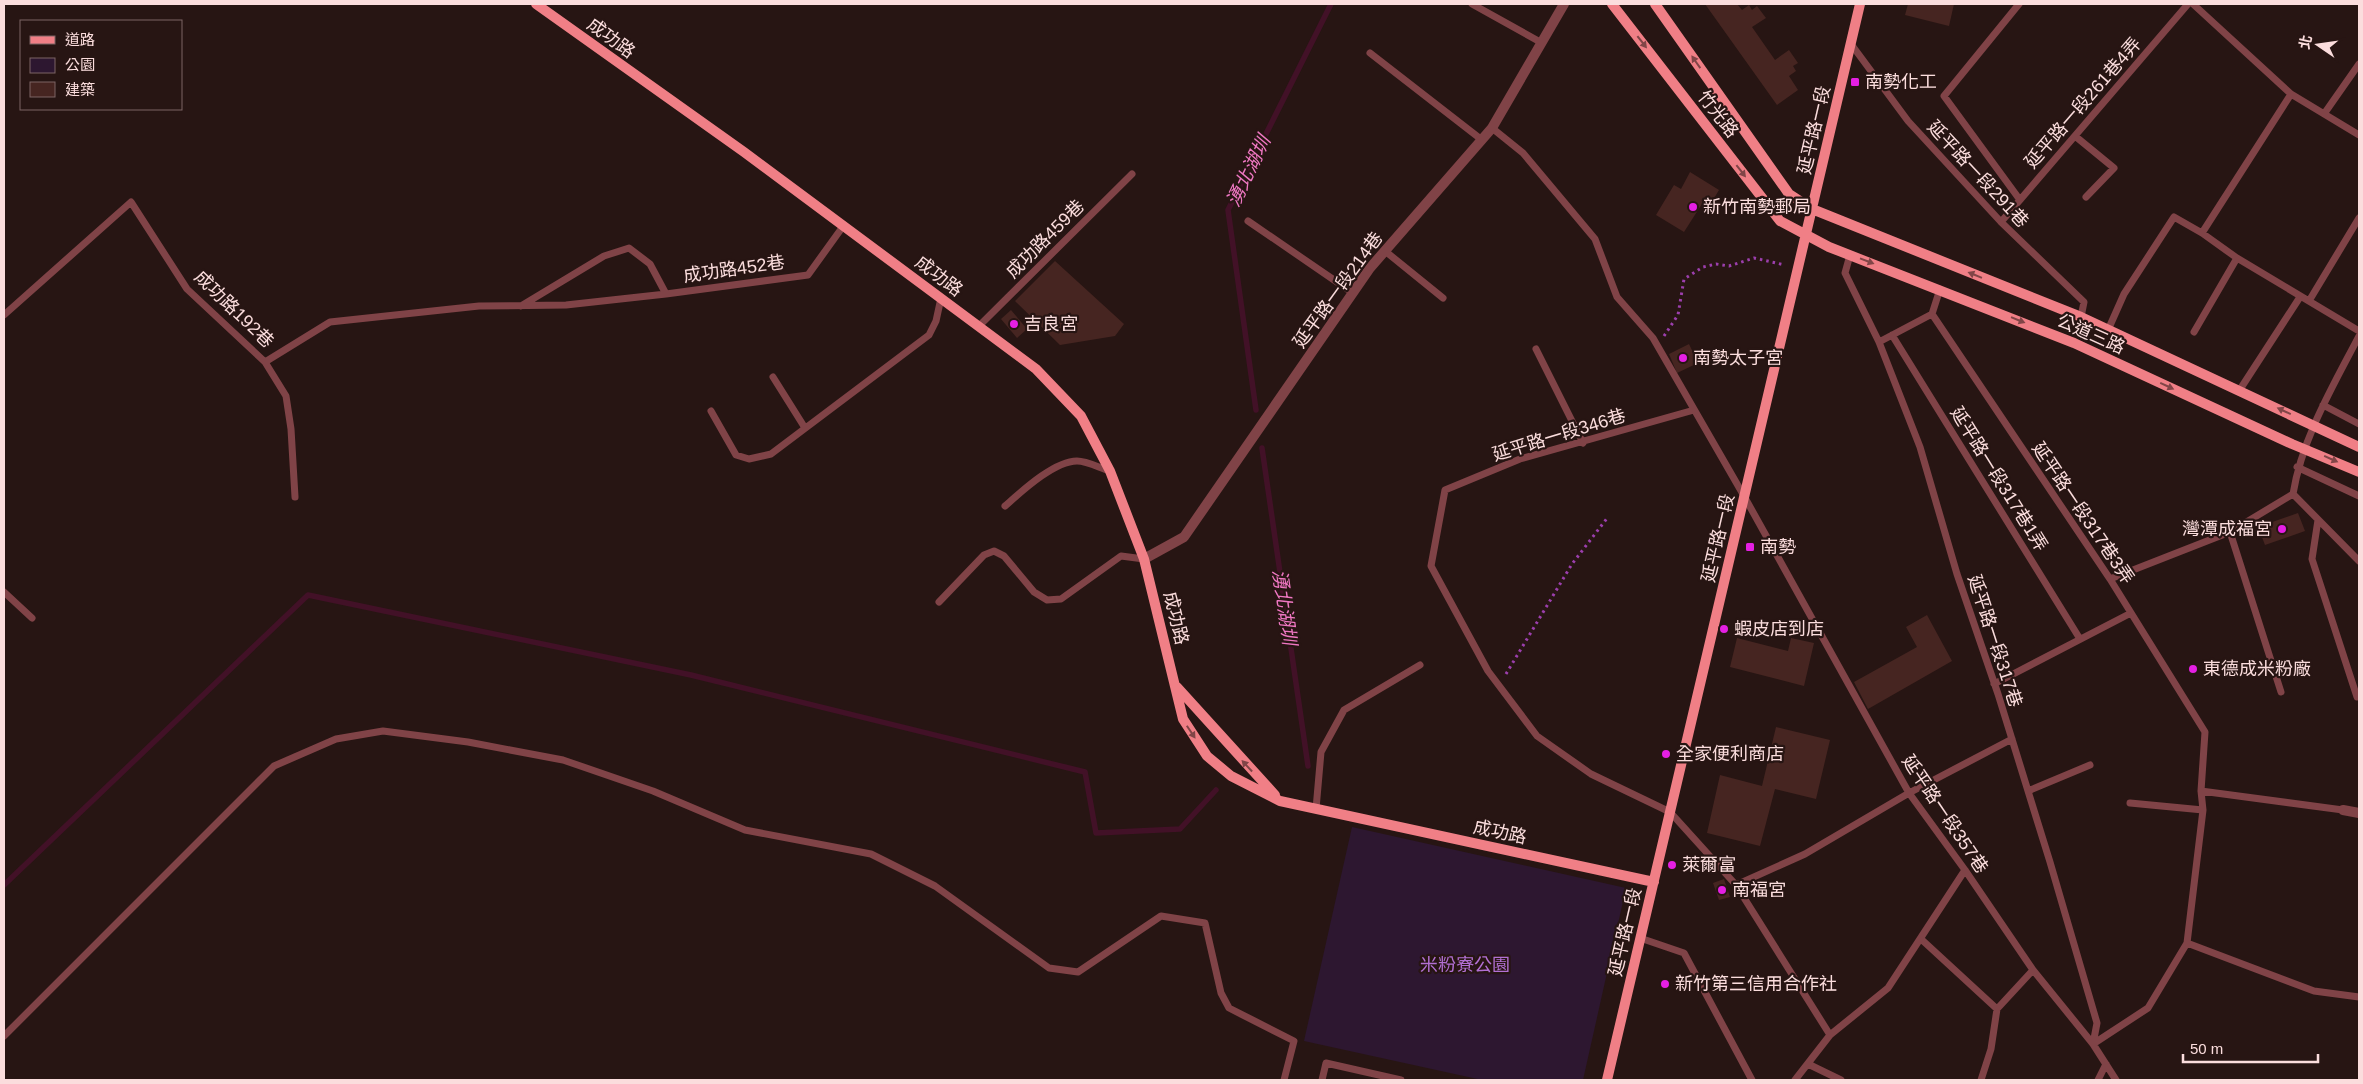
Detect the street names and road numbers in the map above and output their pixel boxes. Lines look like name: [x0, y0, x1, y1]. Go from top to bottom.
street label: 成功路: [583, 14, 639, 62]
street label: 延平路一段261巷4弄: [2021, 34, 2145, 172]
street label: 延平路一段: [1794, 84, 1834, 176]
street label: 竹光路: [1693, 87, 1743, 141]
street label: 延平路一段291巷: [1924, 117, 2032, 231]
street label: 成功路459巷: [1002, 196, 1088, 282]
street label: 延平路一段214巷: [1289, 228, 1387, 352]
street label: 成功路452巷: [682, 252, 786, 286]
street label: 成功路: [911, 252, 967, 300]
street label: 成功路192巷: [190, 266, 278, 352]
street label: 公道三路: [2054, 310, 2128, 358]
street label: 延平路一段317巷1弄: [1947, 403, 2051, 555]
street label: 延平路一段346巷: [1490, 405, 1628, 465]
street label: 延平路一段317巷3弄: [2028, 439, 2138, 587]
street label: 延平路一段: [1698, 492, 1738, 584]
street label: 延平路一段317巷: [1964, 572, 2026, 710]
street label: 成功路: [1160, 589, 1192, 647]
street label: 延平路一段357巷: [1898, 751, 1992, 877]
street label: 成功路: [1472, 817, 1528, 847]
street label: 延平路一段: [1605, 886, 1645, 978]

